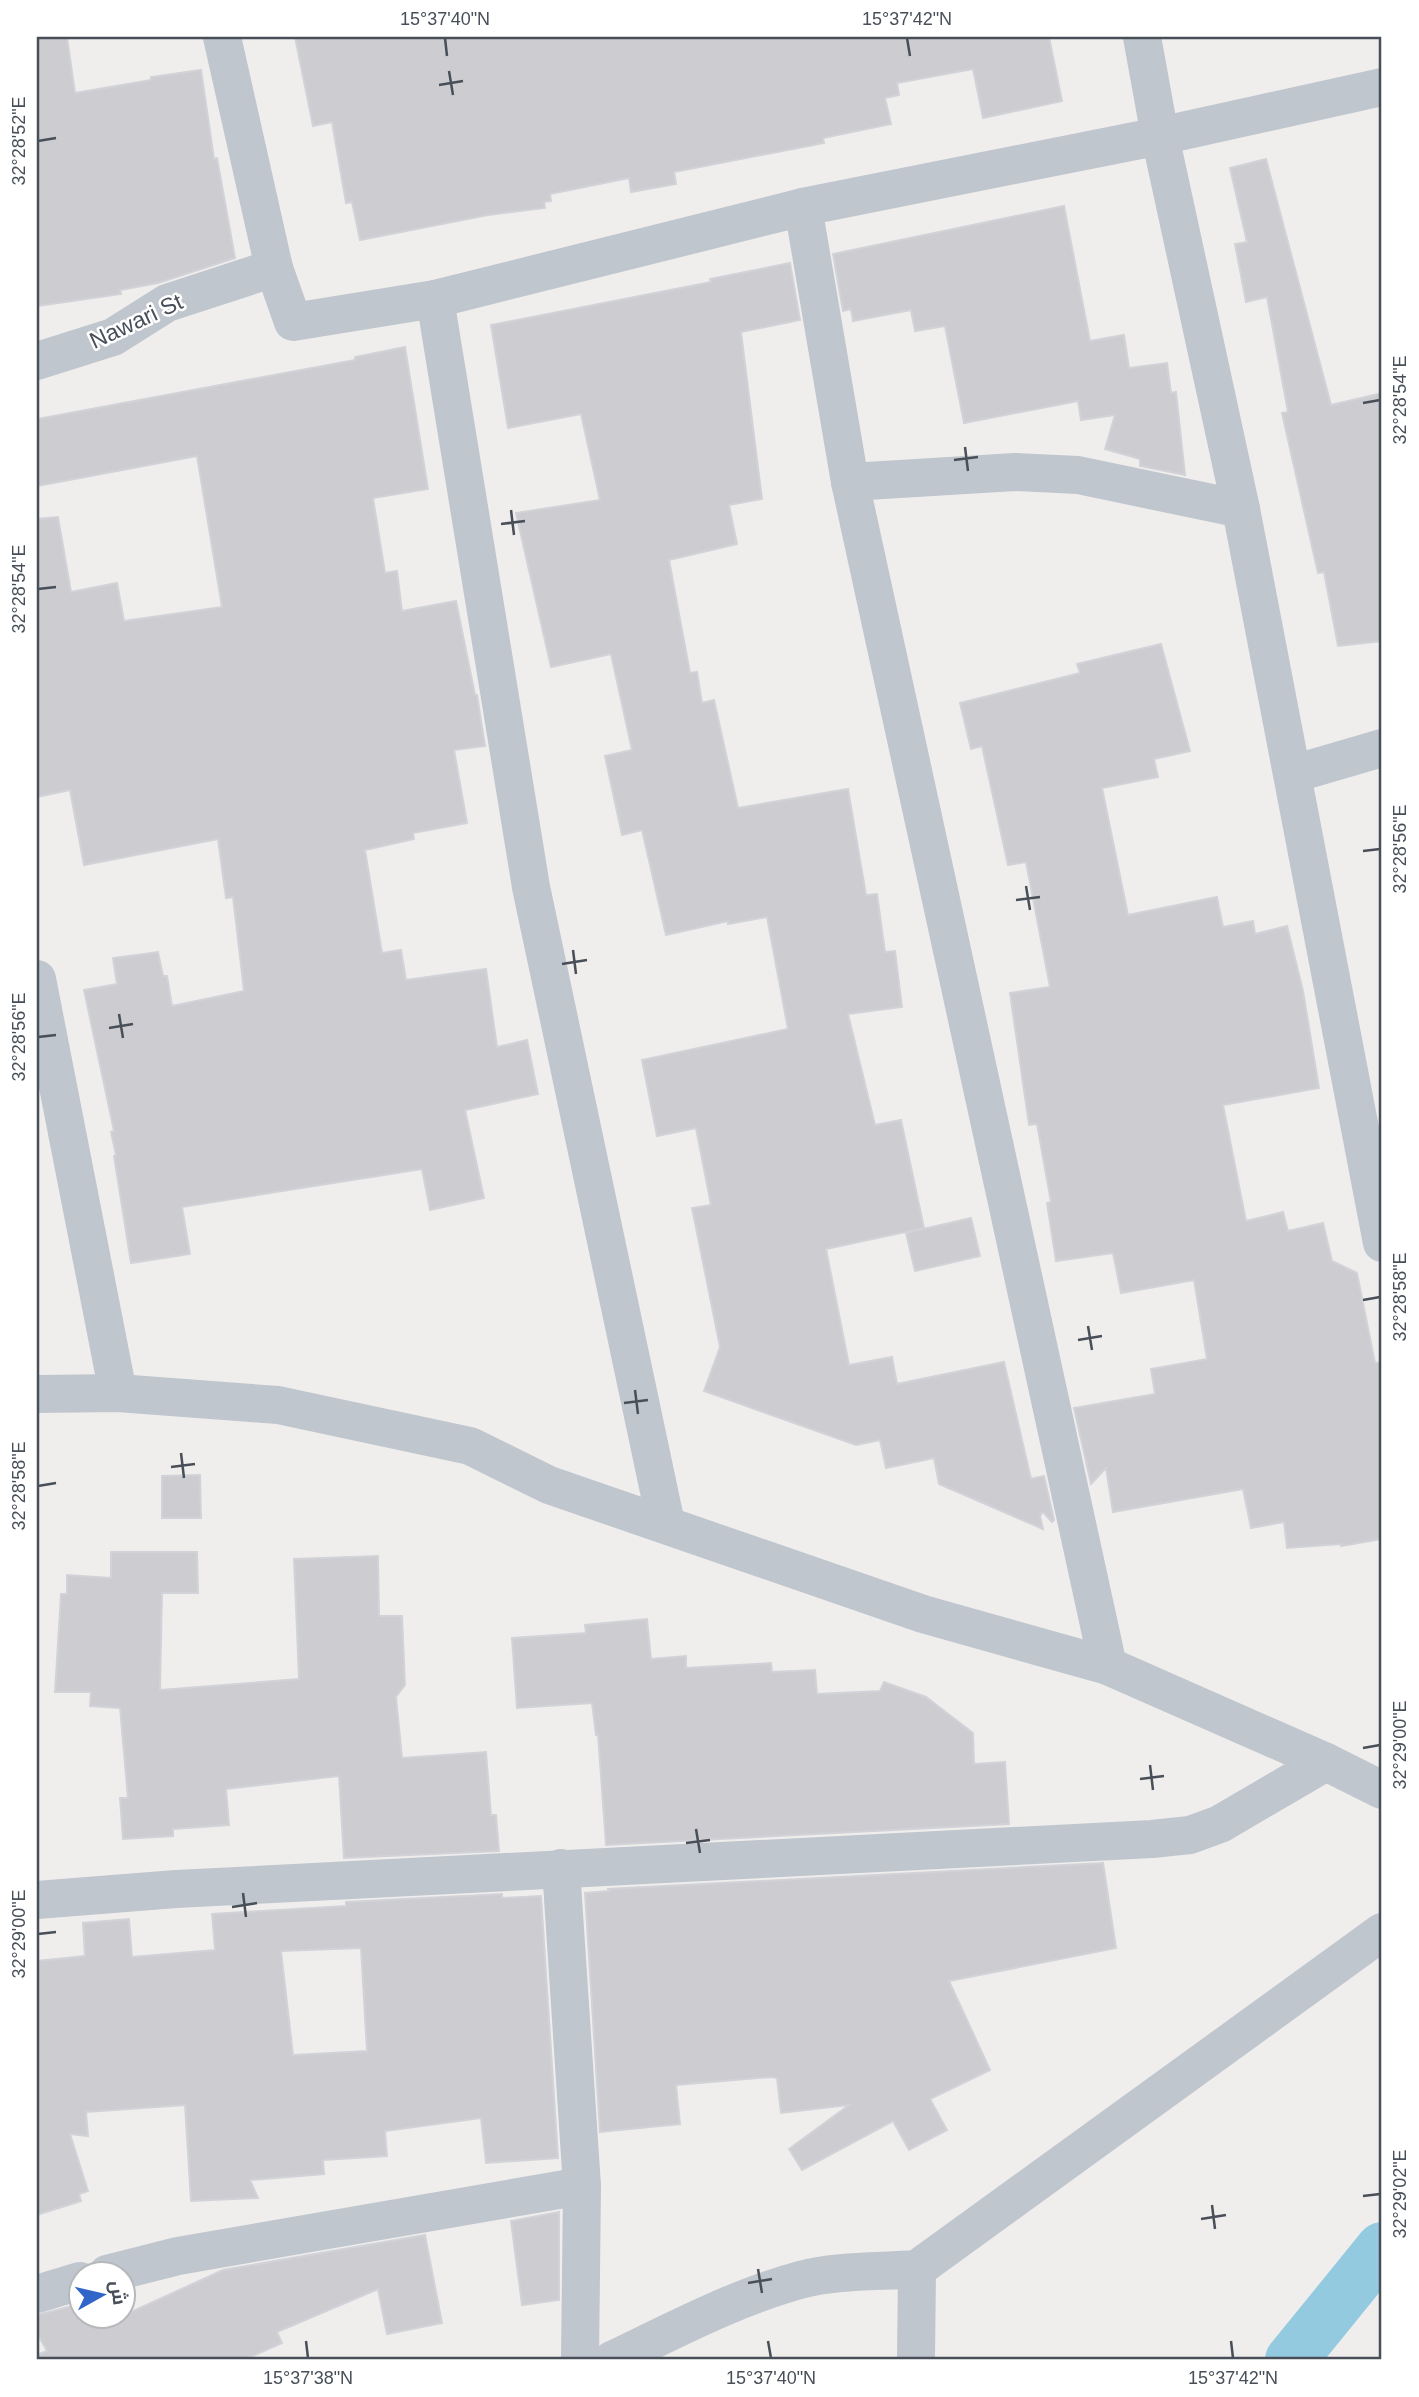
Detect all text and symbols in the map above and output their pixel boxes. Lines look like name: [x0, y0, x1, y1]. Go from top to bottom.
text: 15°37'40"N: [400, 9, 490, 29]
text: 15°37'42"N: [862, 9, 952, 29]
text: 32°28'52"E: [9, 96, 29, 186]
street label: Nawari St: [85, 288, 187, 354]
text: 32°28'54"E: [1390, 355, 1410, 445]
text: 32°28'54"E: [9, 544, 29, 634]
text: 32°28'56"E: [1390, 804, 1410, 894]
text: 32°28'56"E: [9, 992, 29, 1082]
text: 32°28'58"E: [1390, 1252, 1410, 1342]
text: 32°28'58"E: [9, 1441, 29, 1531]
text: 32°29'00"E: [1390, 1700, 1410, 1790]
text: 32°29'00"E: [9, 1889, 29, 1979]
text: 32°29'02"E: [1390, 2149, 1410, 2239]
north arrow: [66, 2260, 136, 2330]
text: ش: [105, 2279, 130, 2306]
text: 15°37'38"N: [263, 2368, 353, 2388]
text: 15°37'40"N: [726, 2368, 816, 2388]
text: 15°37'42"N: [1188, 2368, 1278, 2388]

